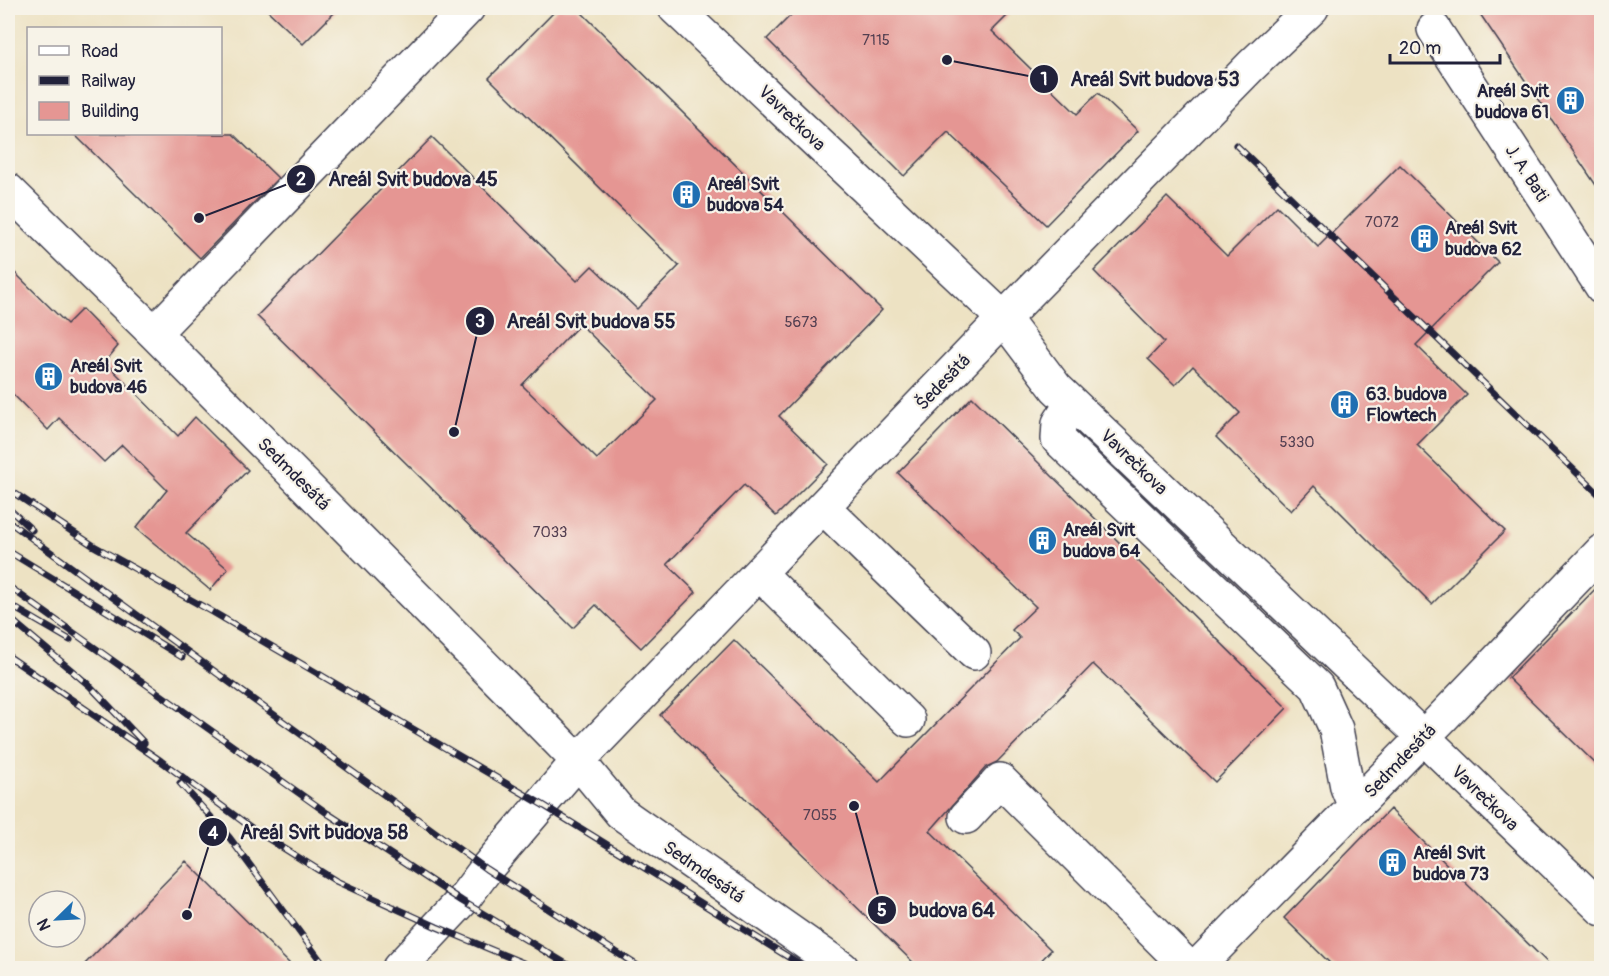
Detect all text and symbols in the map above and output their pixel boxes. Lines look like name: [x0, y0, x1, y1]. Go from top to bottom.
legend: [27, 27, 222, 135]
scale bar: [1390, 27, 1500, 65]
house number: 7115: [862, 31, 890, 50]
text: 20 m: [1399, 37, 1441, 60]
text: Road: [81, 40, 118, 63]
callout: Areál Svit budova 53: [1029, 60, 1252, 98]
text: Areál Svit budova 53: [1070, 67, 1240, 92]
text: 1: [1040, 68, 1048, 91]
text: Railway: [81, 70, 136, 93]
place label: Areál Svit budova 61: [1475, 80, 1550, 124]
street label: Vavrečkova: [753, 81, 830, 156]
building icon: Areál Svit budova 61: [1554, 85, 1586, 117]
text: Building: [81, 100, 139, 123]
street label: J. A. Bati: [1500, 140, 1554, 206]
callout: Areál Svit budova 45: [286, 160, 510, 198]
text: Areál Svit budova 45: [328, 167, 498, 192]
text: 2: [296, 168, 306, 191]
place label: Areál Svit budova 54: [707, 173, 784, 217]
building icon: Areál Svit budova 54: [670, 178, 702, 210]
house number: 7072: [1365, 213, 1399, 232]
place label: Areál Svit budova 62: [1445, 217, 1522, 261]
building icon: Areál Svit budova 62: [1408, 222, 1440, 254]
callout: Areál Svit budova 55: [465, 302, 688, 340]
text: Areál Svit budova 55: [507, 309, 676, 334]
text: 3: [475, 310, 485, 333]
house number: 5673: [784, 313, 818, 332]
street label: Šedesátá: [910, 349, 976, 415]
place label: Areál Svit budova 46: [70, 355, 147, 399]
building icon: Areál Svit budova 46: [33, 360, 65, 392]
place label: 63. budova Flowtech: [1366, 383, 1447, 427]
building icon: 63. budova Flowtech: [1329, 388, 1361, 420]
street label: Vavrečkova: [1095, 425, 1172, 500]
street label: Sedmdesátá: [252, 433, 335, 516]
house number: 5330: [1279, 433, 1315, 452]
place label: Areál Svit budova 64: [1063, 519, 1141, 563]
house number: 7033: [533, 523, 567, 542]
building icon: Areál Svit budova 64: [1026, 524, 1058, 556]
street label: Sedmdesátá: [1359, 719, 1441, 803]
street label: Vavrečkova: [1446, 761, 1523, 836]
house number: 7055: [803, 806, 837, 825]
callout: Areál Svit budova 58: [198, 813, 421, 851]
text: Areál Svit budova 58: [240, 820, 408, 845]
text: 4: [208, 822, 219, 845]
street label: Sedmdesátá: [659, 836, 749, 909]
place label: Areál Svit budova 73: [1413, 842, 1489, 886]
building icon: Areál Svit budova 73: [1376, 847, 1408, 879]
north arrow: [27, 889, 87, 949]
callout: budova 64: [867, 891, 1007, 929]
text: budova 64: [909, 898, 995, 923]
text: 5: [877, 899, 887, 922]
text: N: [33, 916, 56, 934]

